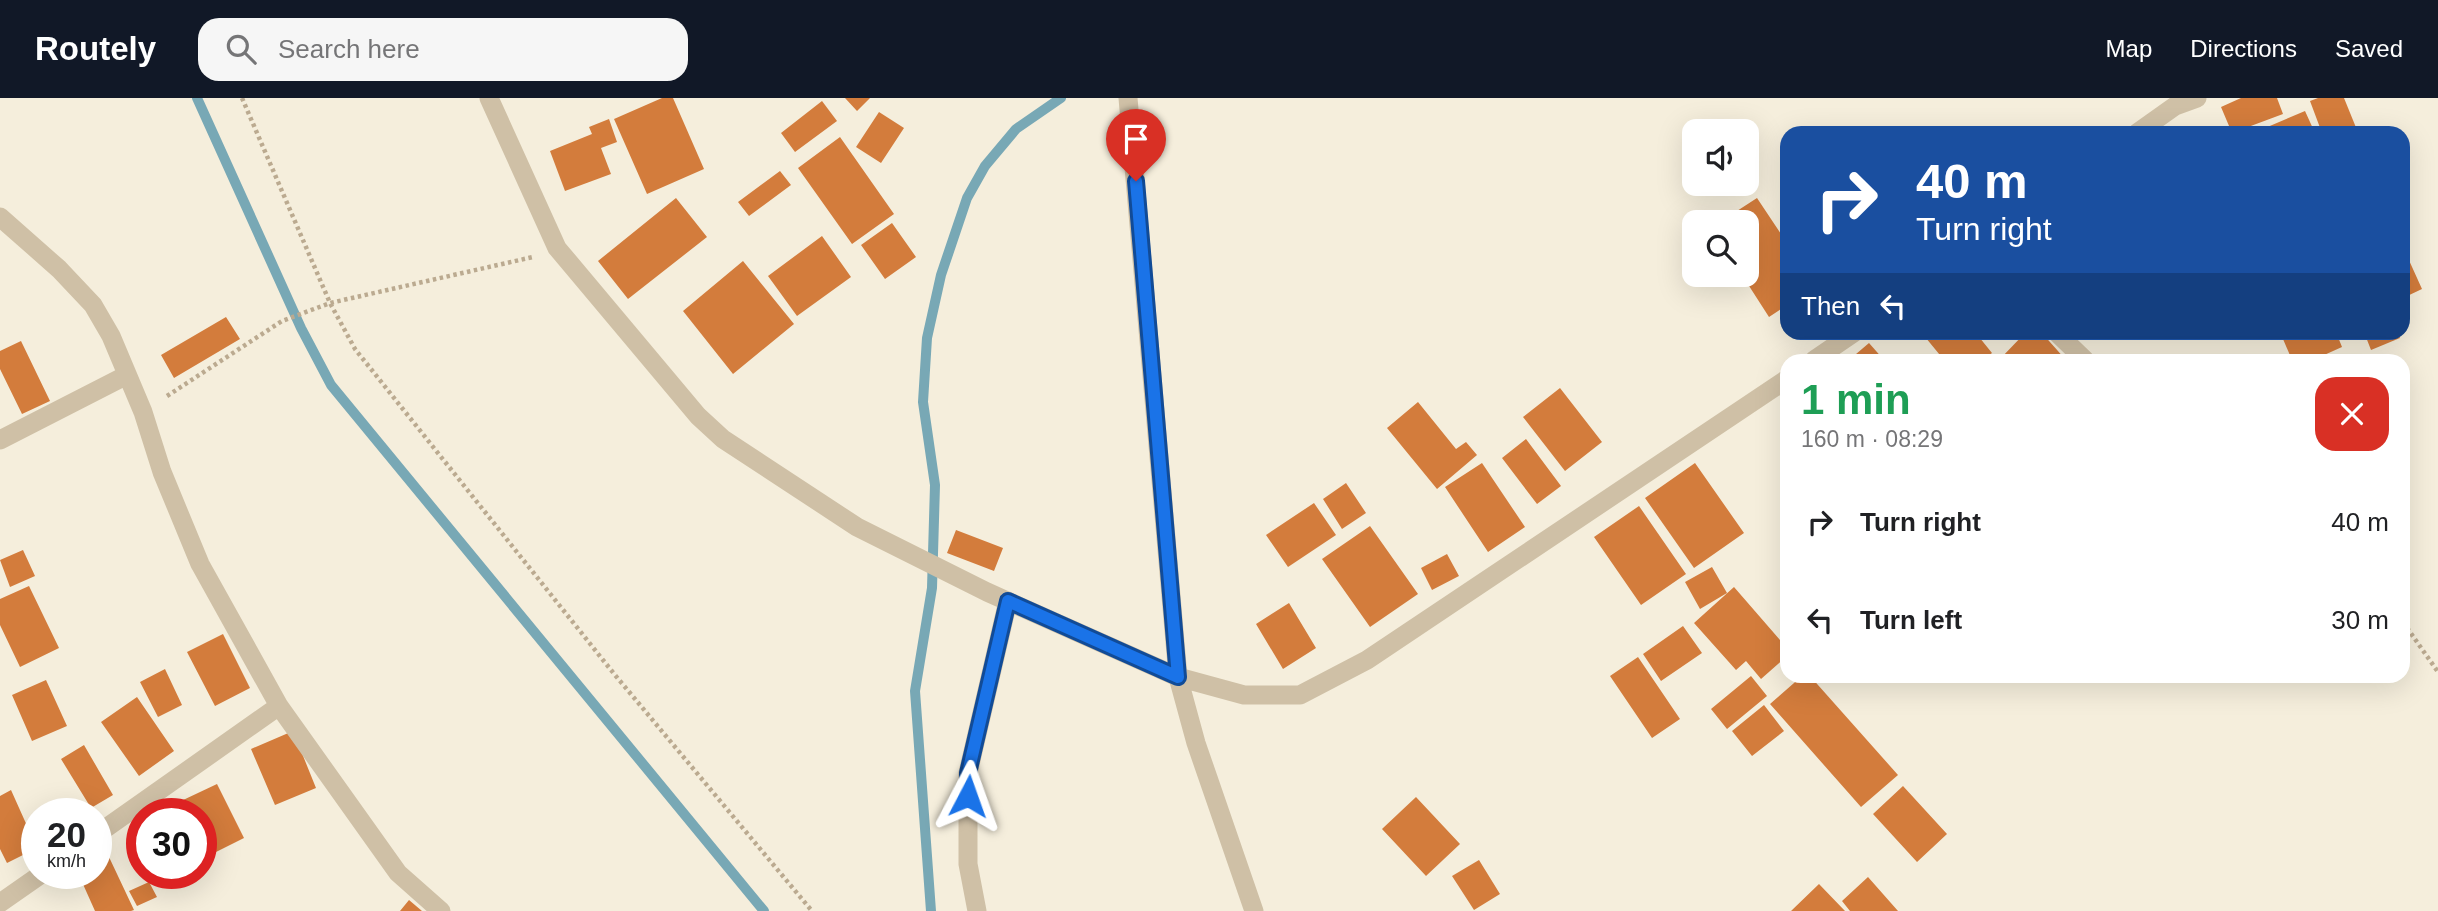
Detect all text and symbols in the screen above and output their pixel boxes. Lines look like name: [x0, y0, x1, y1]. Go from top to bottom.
search box: [198, 18, 688, 81]
text: Routely: [35, 30, 156, 67]
icon: search: [222, 30, 260, 68]
text: Search here: [278, 34, 420, 64]
text: Map: [2106, 35, 2152, 62]
text: Directions: [2190, 35, 2297, 62]
text: Saved: [2335, 35, 2403, 62]
pin: [1106, 109, 1166, 181]
map controls: [1682, 119, 1759, 287]
button: sound: [1682, 119, 1759, 196]
icon: arrive: [1117, 120, 1155, 158]
icon: right: [1801, 154, 1892, 245]
text: 40 m: [1916, 154, 2028, 208]
button: search: [1682, 210, 1759, 287]
text: Turn right: [1916, 211, 2052, 247]
icon: left: [1874, 287, 1912, 325]
text: Then: [1801, 291, 1860, 321]
text: 1 min: [1801, 376, 1911, 423]
button: close: [2315, 377, 2389, 451]
text: 160 m · 08:29: [1801, 426, 1943, 452]
icon: right: [1801, 503, 1839, 541]
text: Turn right: [1860, 507, 1981, 537]
text: 40 m: [2331, 507, 2389, 537]
icon: left: [1801, 601, 1839, 639]
text: Turn left: [1860, 605, 1962, 635]
text: 30 m: [2331, 605, 2389, 635]
position arrow: [931, 759, 1005, 833]
speed limit sign: 30: [126, 798, 217, 889]
text: 20: [47, 815, 86, 854]
text: km/h: [47, 851, 86, 871]

